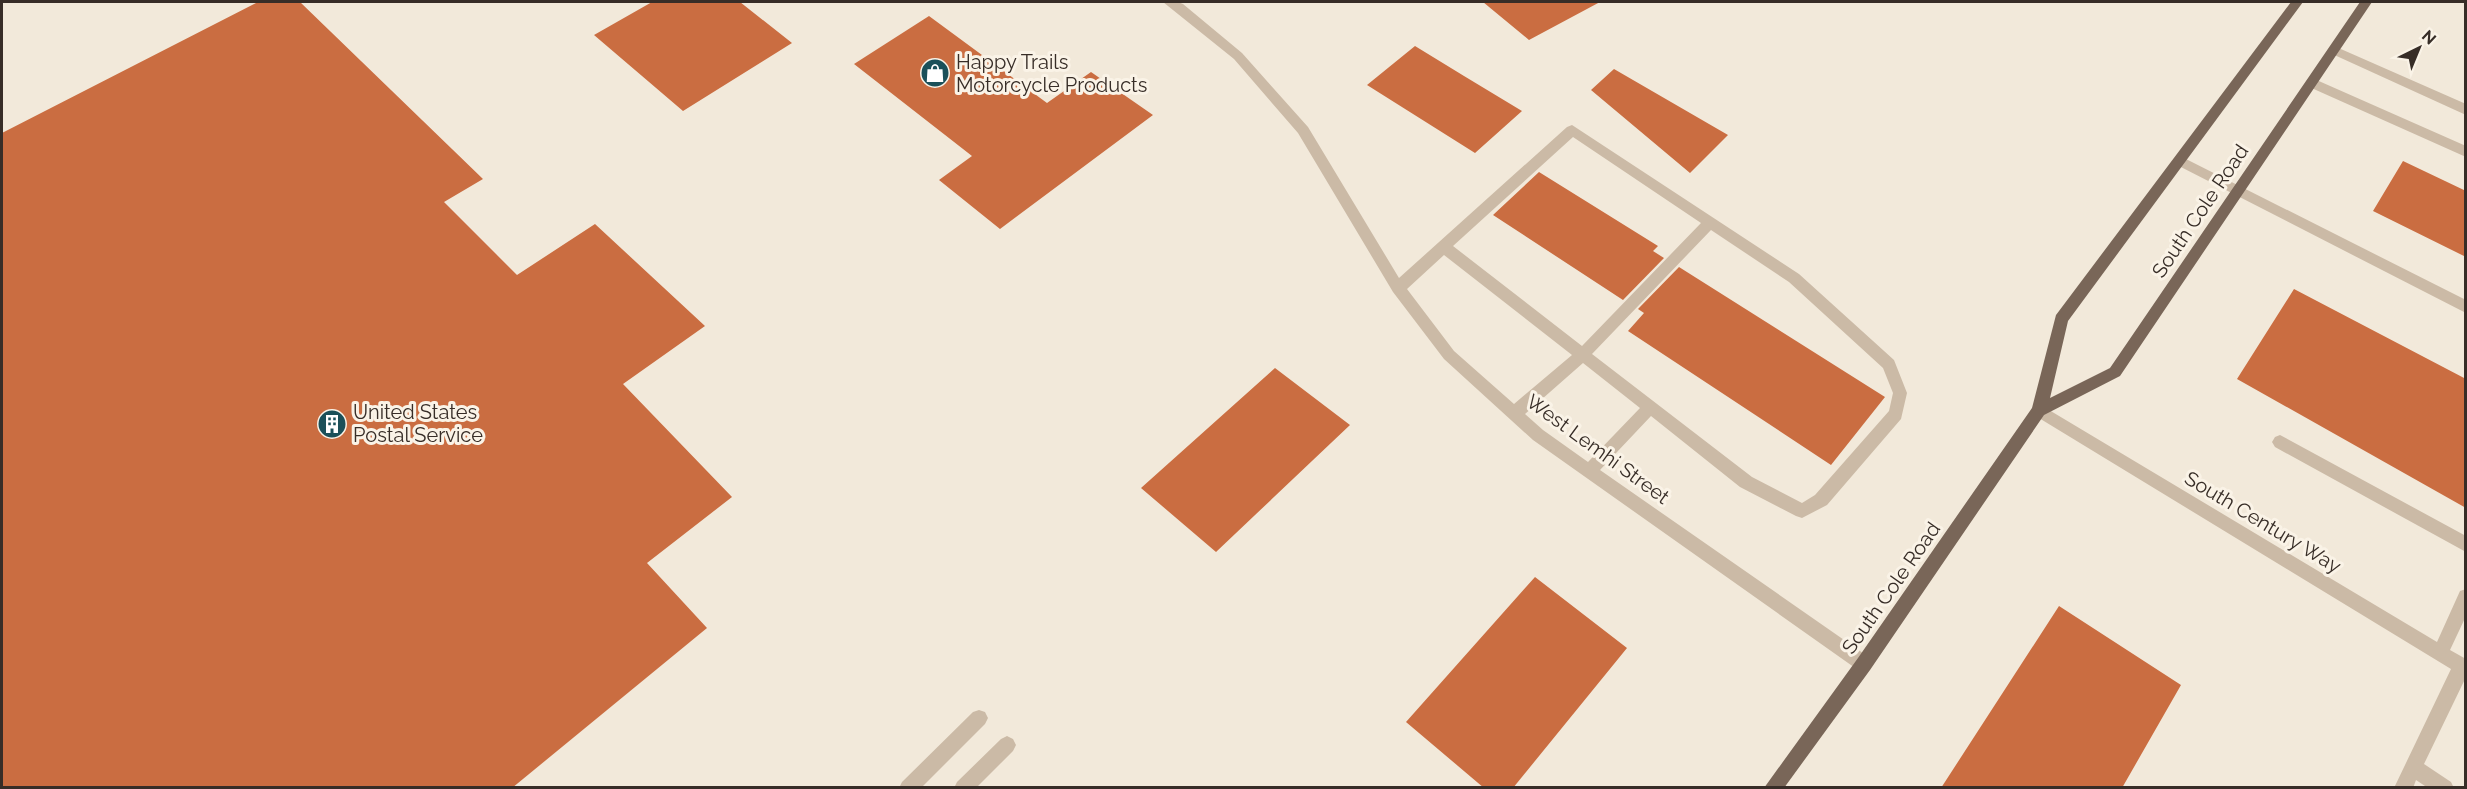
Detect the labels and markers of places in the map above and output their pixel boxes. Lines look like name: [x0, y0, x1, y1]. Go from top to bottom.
place label: Happy Trails Motorcycle Products: [956, 50, 1147, 97]
shop icon: Happy Trails Motorcycle Products: [919, 57, 951, 89]
place label: United States Postal Service: [353, 400, 483, 447]
building icon: United States Postal Service: [316, 408, 348, 440]

